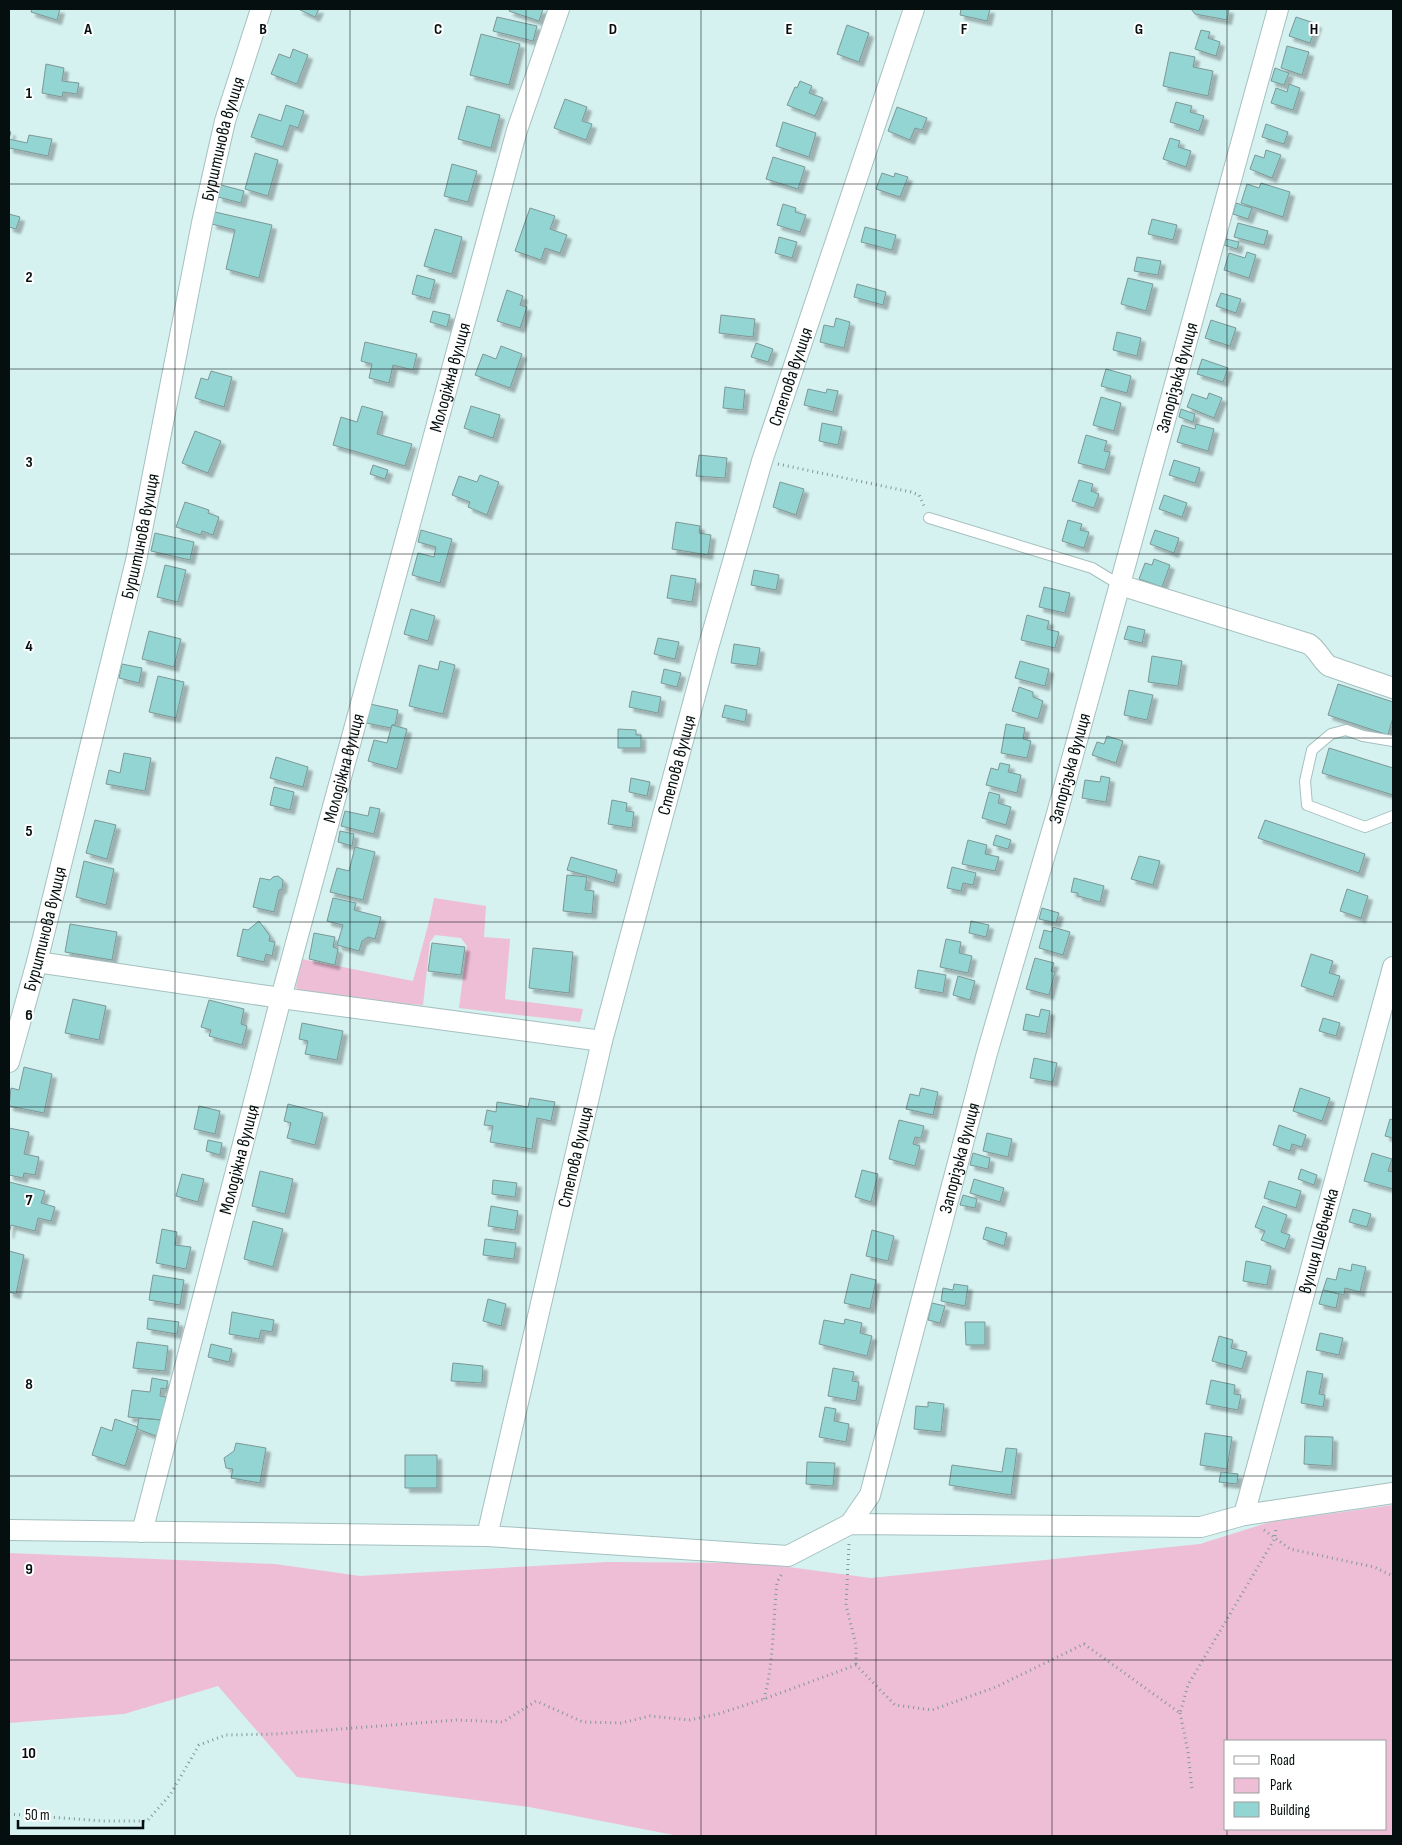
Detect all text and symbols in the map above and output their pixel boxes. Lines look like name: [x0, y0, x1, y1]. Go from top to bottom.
text: A: [83, 20, 92, 39]
text: B: [259, 20, 267, 39]
text: C: [434, 20, 442, 39]
text: D: [609, 20, 617, 39]
text: E: [786, 20, 793, 39]
text: F: [961, 20, 968, 39]
text: G: [1135, 20, 1143, 39]
text: H: [1310, 20, 1318, 39]
street label: Бурштинова вулиця: [197, 74, 250, 203]
text: 1: [26, 84, 33, 103]
text: 2: [25, 268, 33, 287]
street label: Молодіжна вулиця: [425, 320, 475, 435]
street label: Запорізька вулиця: [1152, 320, 1202, 435]
street label: Степова вулиця: [765, 325, 817, 429]
text: 3: [25, 453, 33, 472]
street label: Бурштинова вулиця: [117, 472, 164, 601]
text: 4: [25, 637, 33, 656]
street label: Молодіжна вулиця: [319, 711, 369, 825]
street label: Запорізька вулиця: [1045, 711, 1095, 826]
street label: Степова вулиця: [653, 713, 700, 818]
text: 5: [25, 822, 33, 841]
street label: Бурштинова вулиця: [19, 864, 71, 994]
text: 6: [25, 1006, 33, 1025]
street label: Запорізька вулиця: [935, 1100, 984, 1216]
street label: Молодіжна вулиця: [215, 1102, 264, 1217]
street label: Степова вулиця: [554, 1105, 597, 1210]
street label: вулиця Шевченка: [1295, 1186, 1343, 1296]
text: 7: [26, 1191, 33, 1210]
text: 8: [25, 1375, 33, 1394]
text: 9: [25, 1560, 33, 1579]
legend: [1224, 1740, 1387, 1830]
text: 10: [22, 1744, 36, 1763]
text: Road: [1270, 1751, 1295, 1770]
text: Park: [1270, 1776, 1292, 1795]
scale bar: [18, 1798, 142, 1830]
text: Building: [1270, 1801, 1310, 1820]
text: 50 m: [25, 1806, 50, 1825]

